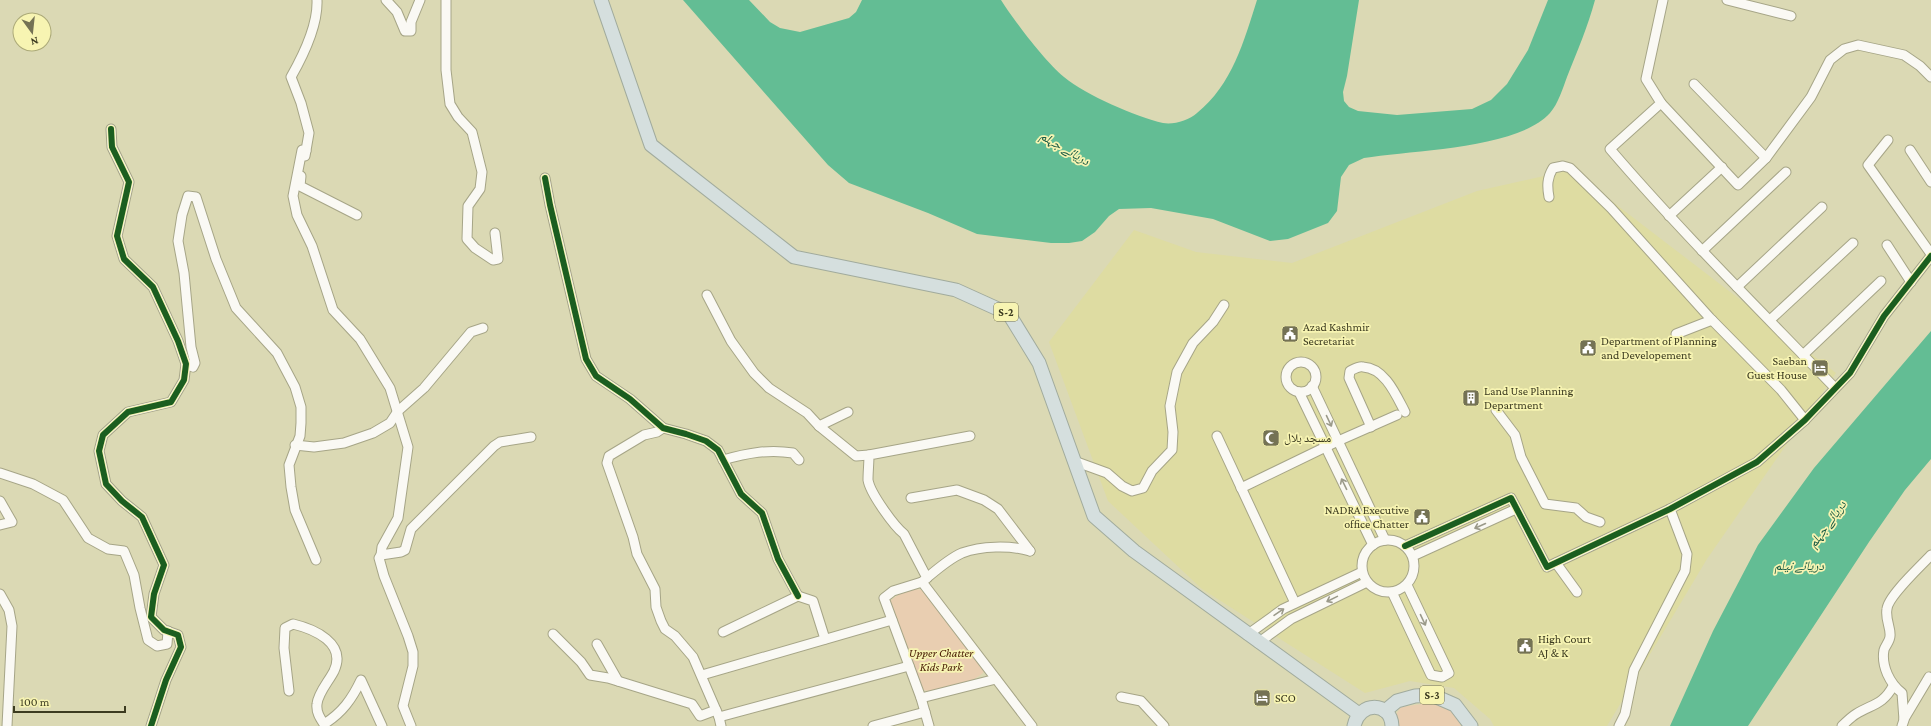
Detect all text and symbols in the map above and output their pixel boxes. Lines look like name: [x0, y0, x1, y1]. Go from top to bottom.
north arrow: [12, 12, 52, 52]
text: N: [29, 35, 40, 49]
water label: دریائے جہلم: [1037, 128, 1093, 169]
road number: S-2: [994, 303, 1018, 321]
place label: Azad Kashmir Secretariat: [1303, 320, 1370, 348]
public building icon: Azad Kashmir Secretariat: [1280, 324, 1300, 344]
place label: Department of Planning and Developement: [1601, 334, 1717, 362]
public building icon: Department of Planning and Developement: [1578, 338, 1598, 358]
place label: Saeban Guest House: [1747, 354, 1808, 382]
hotel icon: Saeban Guest House: [1810, 358, 1830, 378]
place label: Land Use Planning Department: [1484, 384, 1574, 412]
building icon: Land Use Planning Department: [1461, 388, 1481, 408]
one-way arrow: [1326, 415, 1333, 427]
mosque icon: مسجد بلال: [1261, 428, 1281, 448]
place label: مسجد بلال: [1284, 431, 1331, 445]
one-way arrow: [1340, 479, 1347, 491]
water label: دریائے جہلم: [1805, 497, 1850, 551]
place label: NADRA Executive office Chatter: [1325, 503, 1410, 531]
public building icon: NADRA Executive office Chatter: [1412, 507, 1432, 527]
one-way arrow: [1475, 522, 1487, 530]
water label: دریائے نیلم: [1774, 558, 1824, 574]
one-way arrow: [1327, 596, 1339, 603]
one-way arrow: [1273, 608, 1284, 616]
one-way arrow: [1420, 614, 1427, 626]
place label: High Court AJ & K: [1538, 632, 1592, 660]
public building icon: High Court AJ & K: [1515, 636, 1535, 656]
park label: Upper Chatter Kids Park: [909, 646, 974, 674]
road number: S-3: [1420, 686, 1444, 704]
scale bar: [14, 688, 125, 714]
hotel icon: SCO: [1252, 688, 1272, 708]
place label: SCO: [1275, 691, 1296, 705]
text: 100 m: [20, 695, 50, 709]

